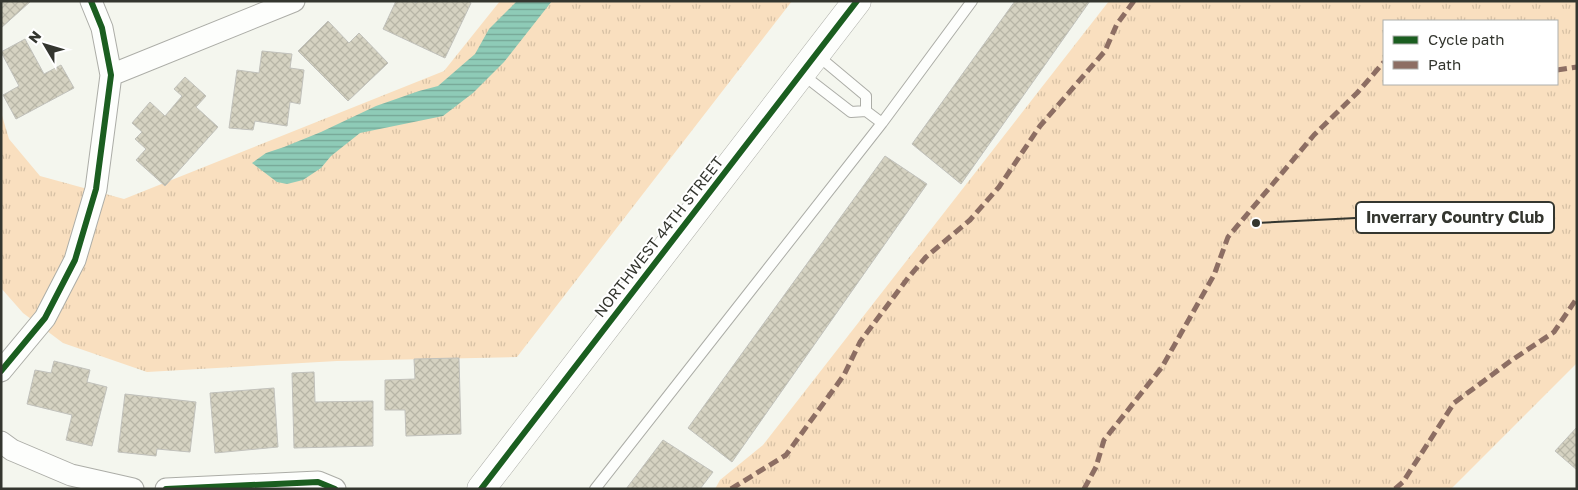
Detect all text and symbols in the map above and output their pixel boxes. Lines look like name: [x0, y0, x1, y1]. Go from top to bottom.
north arrow: [20, 20, 70, 70]
legend: [1383, 20, 1558, 85]
text: N: [24, 27, 44, 46]
text: Cycle path: [1428, 30, 1504, 48]
text: Path: [1428, 55, 1461, 73]
street label: NORTHWEST 44TH STREET: [590, 153, 726, 320]
callout: Inverrary Country Club: [1356, 202, 1554, 233]
text: Inverrary Country Club: [1366, 207, 1544, 227]

